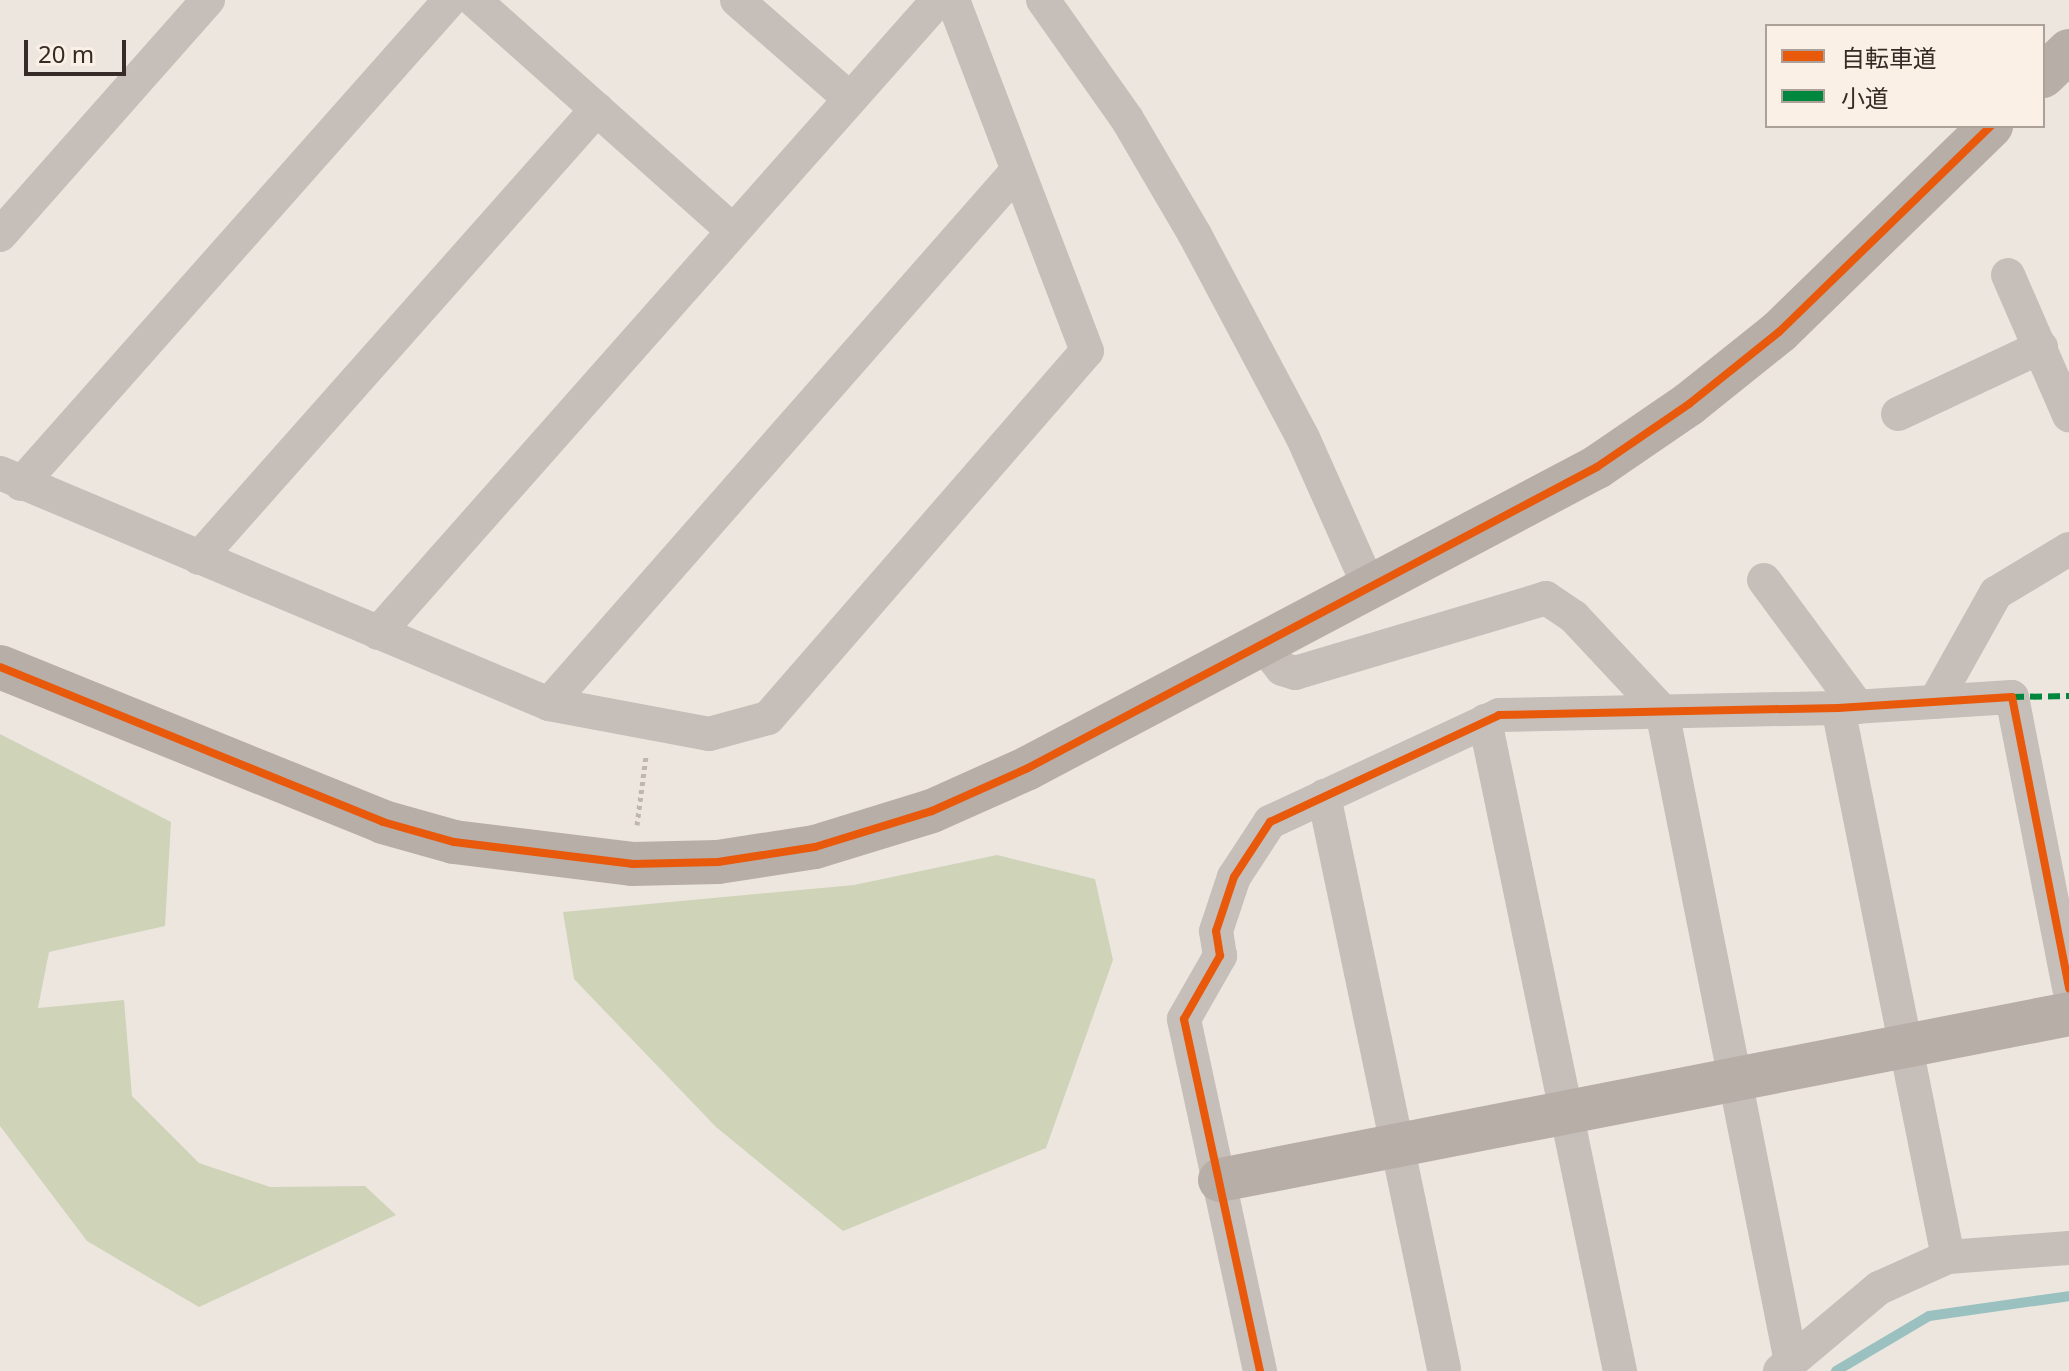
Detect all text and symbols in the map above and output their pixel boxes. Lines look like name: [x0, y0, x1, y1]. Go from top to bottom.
scale bar: [28, 24, 130, 74]
legend: [1765, 24, 2045, 128]
text: 20 m: [38, 37, 94, 70]
text: 自転車道: [1841, 41, 1937, 74]
text: 小道: [1841, 81, 1889, 114]

